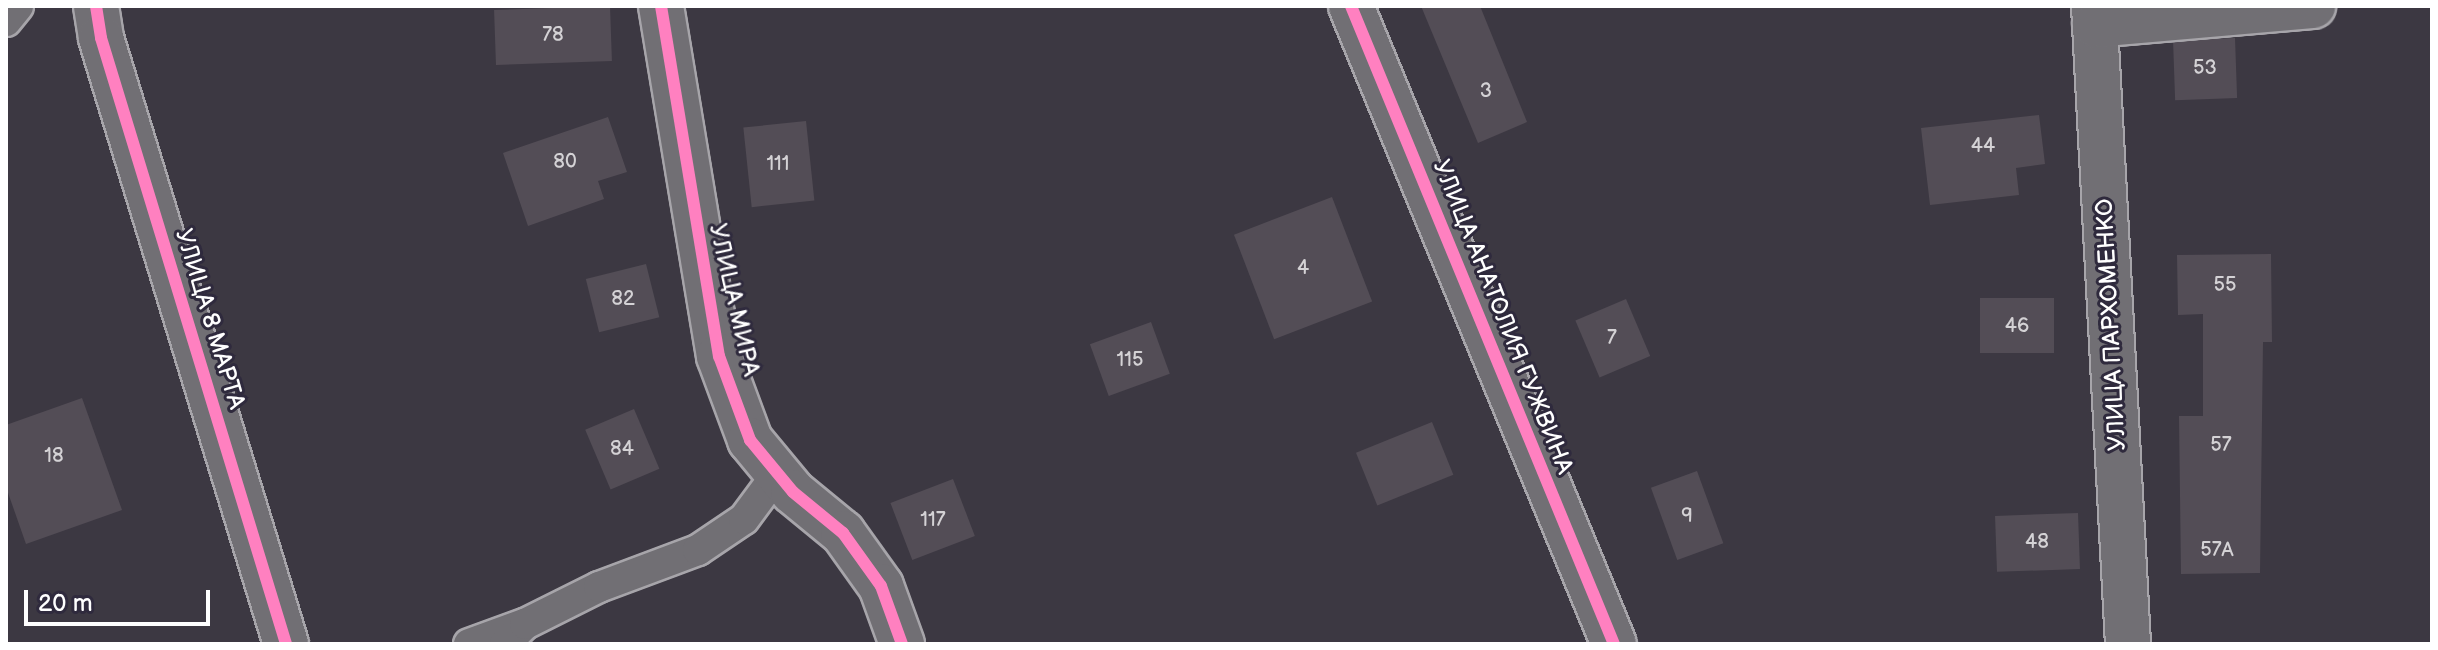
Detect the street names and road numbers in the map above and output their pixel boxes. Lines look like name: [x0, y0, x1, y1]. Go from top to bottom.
street label: УЛИЦА АНАТОЛИЯ ГУЖВИНА: [1427, 156, 1579, 478]
street label: УЛИЦА ПАРХОМЕНКО: [2090, 198, 2132, 452]
street label: УЛИЦА МИРА: [702, 221, 766, 379]
street label: УЛИЦА 8 МАРТА: [169, 225, 251, 413]

